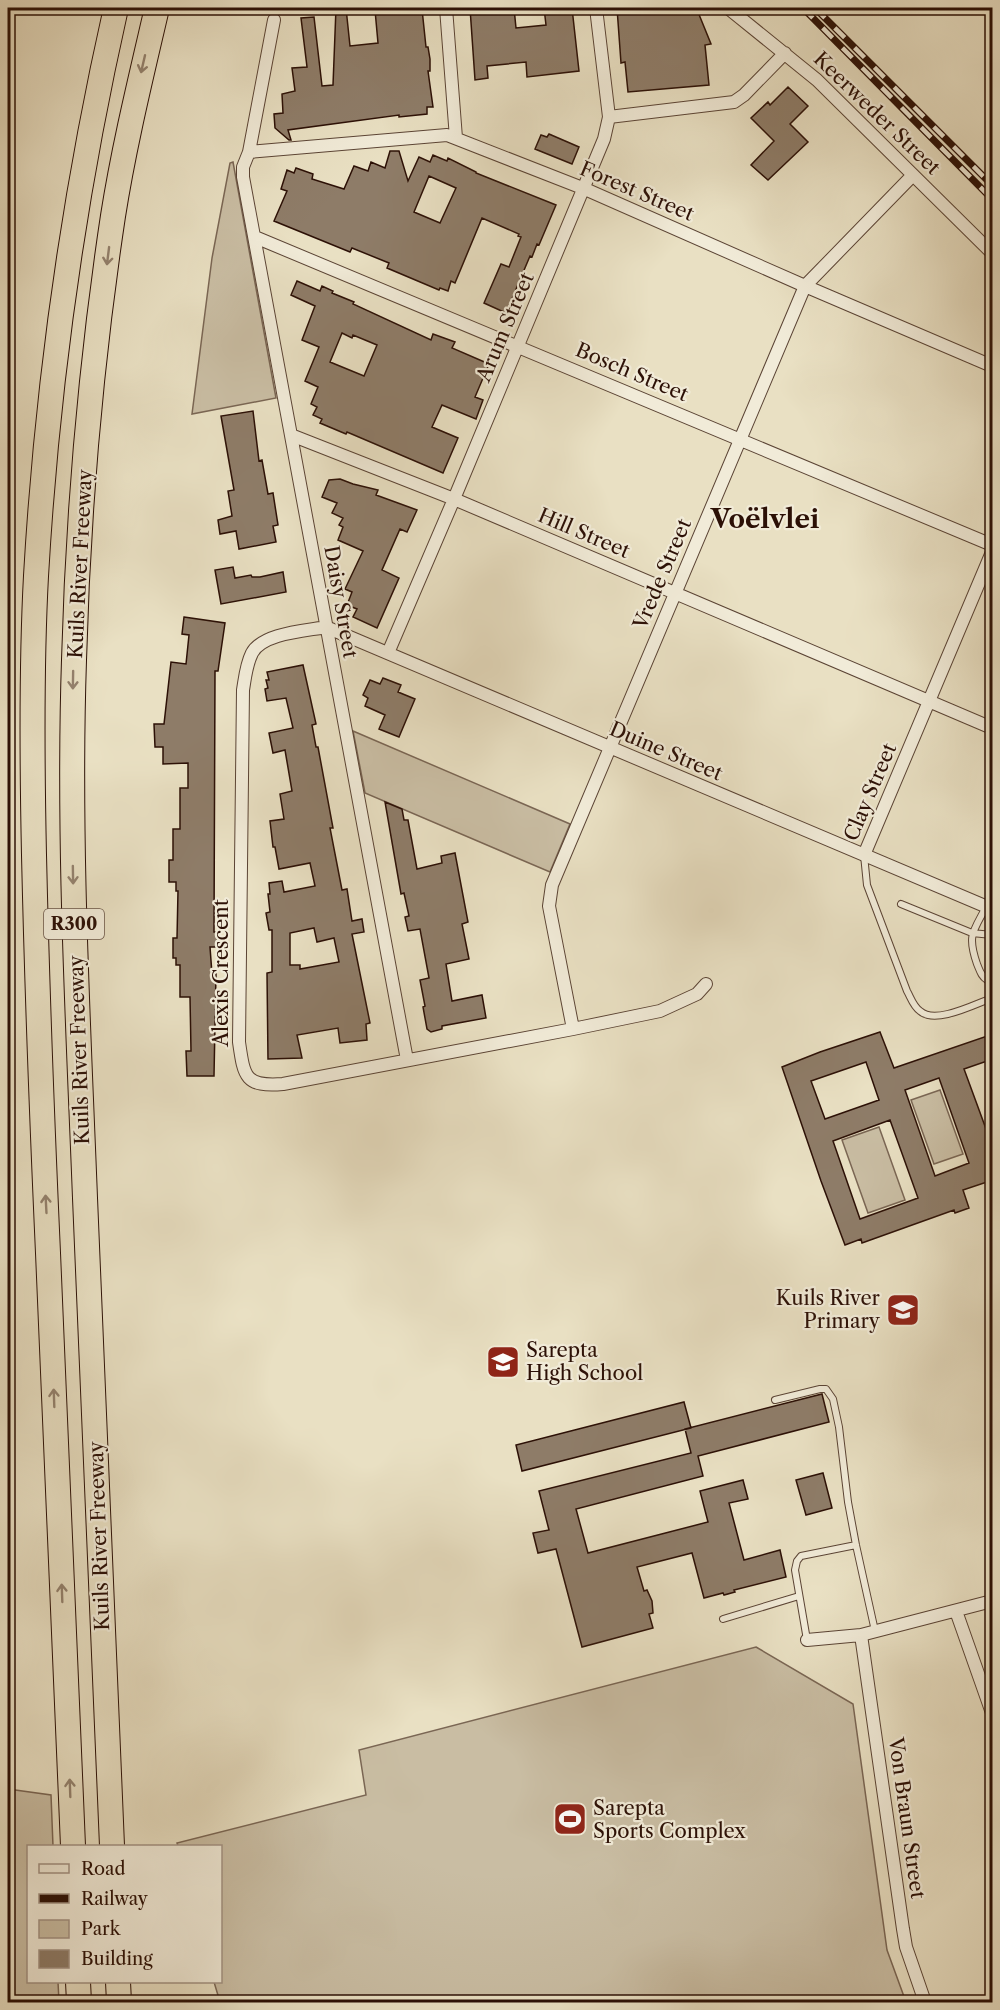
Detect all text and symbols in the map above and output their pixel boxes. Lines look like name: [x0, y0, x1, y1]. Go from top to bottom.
street label: Keerweder Street: [809, 47, 945, 179]
one-way arrow: [137, 55, 149, 74]
street label: Forest Street: [576, 156, 698, 226]
one-way arrow: [102, 246, 113, 266]
street label: Arum Street: [471, 269, 539, 386]
street label: Bosch Street: [572, 338, 692, 406]
street label: Kuils River Freeway: [63, 468, 97, 659]
street label: Hill Street: [535, 503, 633, 563]
district label: Voëlvlei: [710, 503, 819, 535]
street label: Vrede Street: [628, 515, 696, 634]
street label: Daisy Street: [319, 544, 363, 660]
one-way arrow: [68, 670, 79, 690]
street label: Duine Street: [606, 716, 726, 786]
street label: Clay Street: [839, 739, 901, 845]
one-way arrow: [68, 865, 79, 885]
street label: Alexis Crescent: [209, 899, 233, 1048]
road number: R300: [44, 909, 104, 939]
street label: Kuils River Freeway: [64, 954, 94, 1145]
one-way arrow: [40, 1194, 51, 1214]
place label: Kuils River Primary: [776, 1286, 881, 1333]
school or university icon: Kuils River Primary: [885, 1292, 921, 1328]
place label: Sarepta High School: [526, 1338, 643, 1385]
school or university icon: Sarepta High School: [485, 1344, 521, 1380]
one-way arrow: [49, 1389, 60, 1409]
street label: Kuils River Freeway: [84, 1440, 114, 1631]
one-way arrow: [57, 1584, 68, 1604]
street label: Von Braun Street: [884, 1735, 930, 1900]
one-way arrow: [65, 1779, 76, 1799]
place label: Sarepta Sports Complex: [593, 1796, 746, 1843]
sports icon: Sarepta Sports Complex: [552, 1801, 588, 1837]
legend: [27, 1845, 222, 1983]
text: Road: [81, 1858, 126, 1880]
text: Railway: [81, 1888, 149, 1910]
text: Park: [81, 1918, 122, 1940]
text: Building: [81, 1948, 153, 1970]

